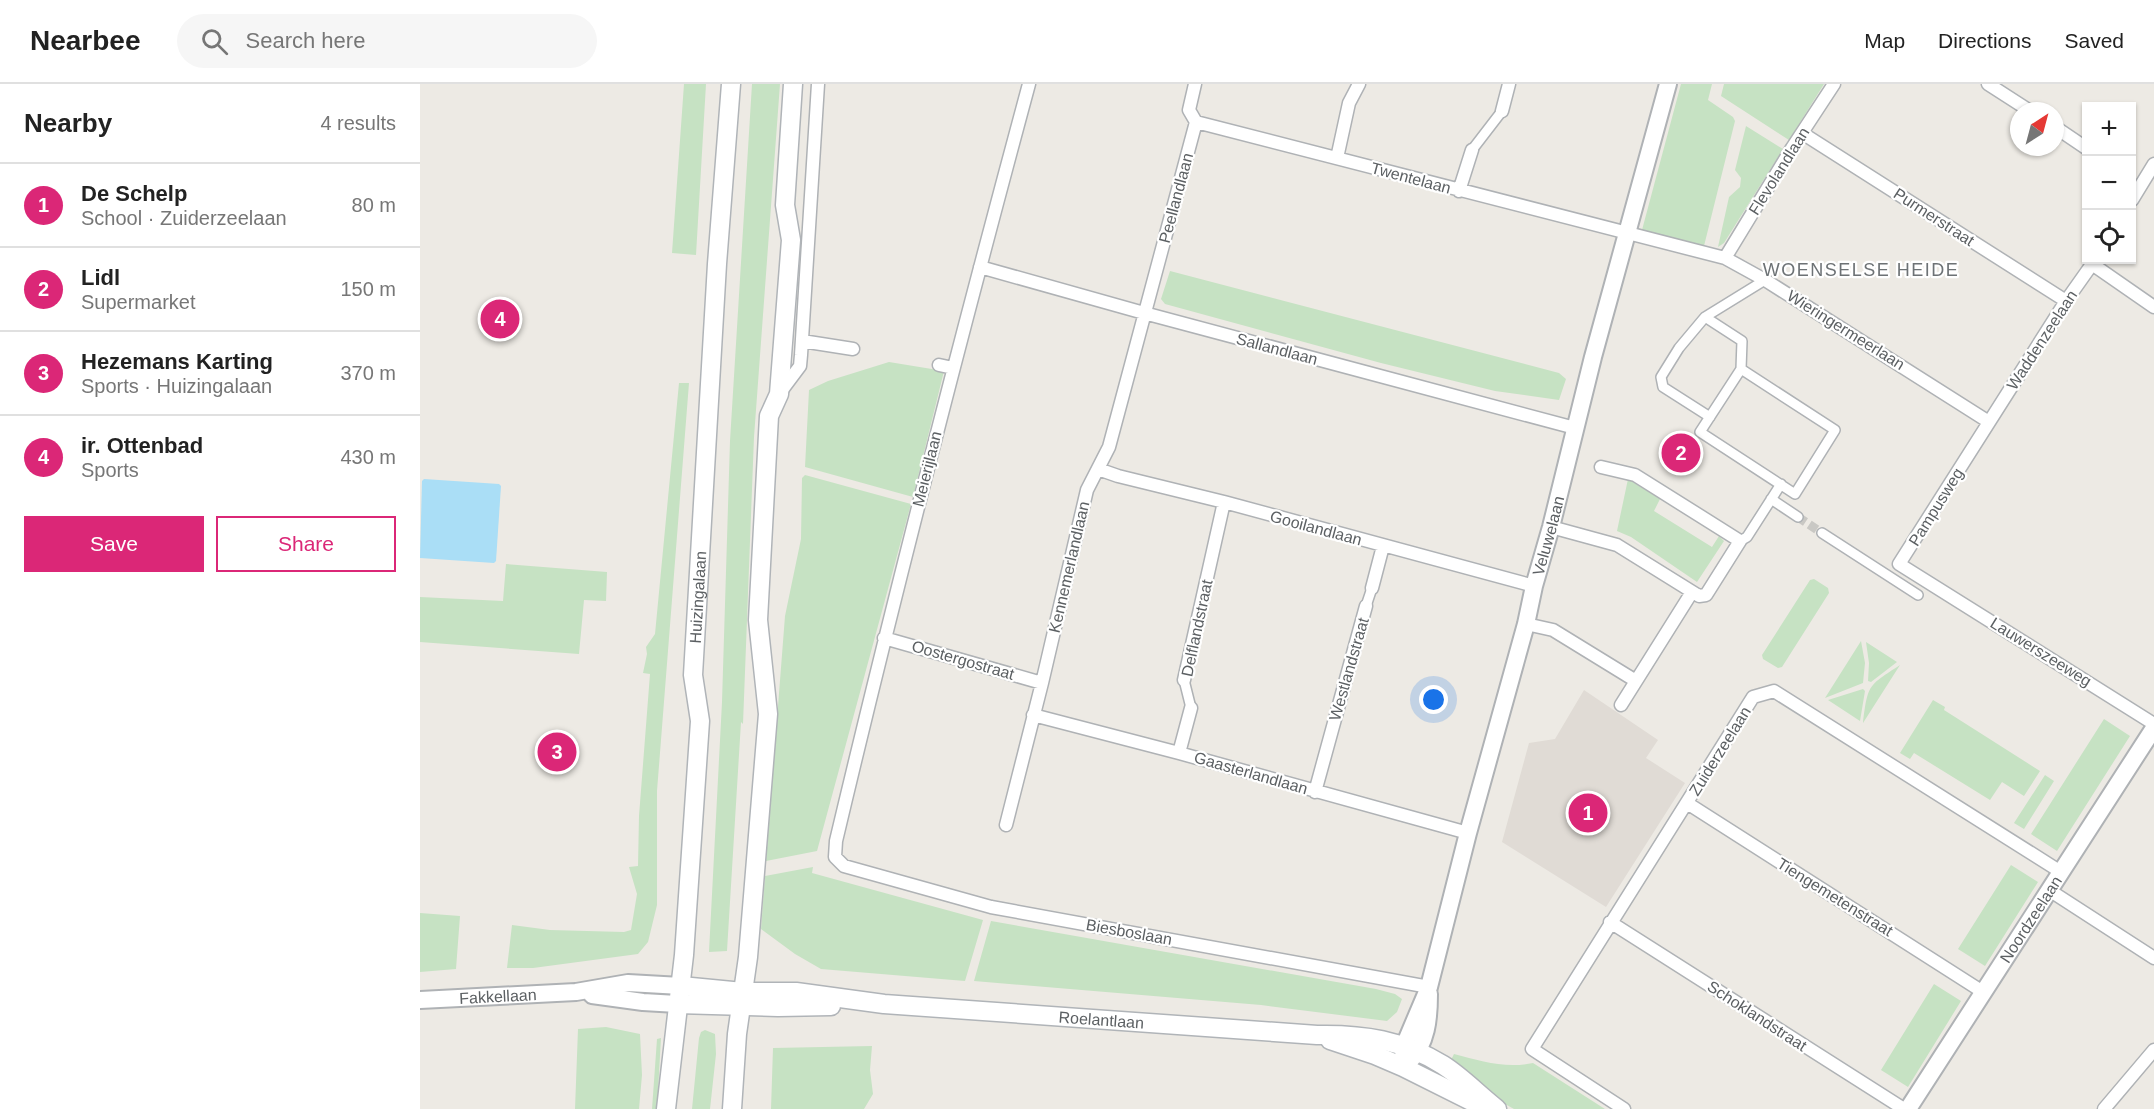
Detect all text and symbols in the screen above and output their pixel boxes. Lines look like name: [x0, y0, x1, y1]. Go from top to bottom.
search box: [177, 14, 597, 68]
text: Nearbee: [30, 25, 141, 56]
icon: search: [198, 25, 231, 58]
text: Search here: [246, 28, 365, 53]
text: Map: [1864, 29, 1905, 52]
text: Directions: [1938, 29, 2031, 52]
text: Saved: [2064, 29, 2124, 52]
north arrow: [2010, 102, 2064, 156]
map controls: [2082, 102, 2136, 264]
button: +: [2082, 102, 2136, 156]
text: Nearby: [24, 108, 112, 138]
text: 4 results: [320, 112, 396, 134]
street label: Flevolandlaan: [1745, 124, 1813, 218]
street label: Peellandlaan: [1156, 151, 1196, 245]
button: −: [2082, 156, 2136, 210]
street label: Twentelaan: [1369, 159, 1453, 197]
text: De Schelp: [81, 181, 187, 206]
street label: Purmerstraat: [1891, 185, 1978, 250]
text: 1: [38, 194, 49, 216]
text: 80 m: [352, 194, 396, 216]
text: School · Zuiderzeelaan: [81, 207, 287, 229]
button: locate: [2082, 210, 2136, 264]
district label: WOENSELSE HEIDE: [1763, 260, 1959, 280]
text: Lidl: [81, 265, 120, 290]
text: 2: [38, 278, 49, 300]
text: 150 m: [340, 278, 396, 300]
street label: Wieringermeerlaan: [1784, 287, 1908, 373]
street label: Waddenzeelaan: [2004, 287, 2080, 393]
text: Supermarket: [81, 291, 196, 313]
pin: 4: [480, 296, 520, 342]
street label: Sallandlaan: [1234, 330, 1320, 368]
text: Hezemans Karting: [81, 349, 273, 374]
text: 3: [38, 362, 49, 384]
text: 370 m: [340, 362, 396, 384]
text: Sports · Huizingalaan: [81, 375, 272, 397]
street label: Meierijlaan: [909, 429, 945, 509]
pin: 2: [1662, 430, 1700, 476]
text: ir. Ottenbad: [81, 433, 203, 458]
text: 4: [38, 446, 49, 468]
text: 430 m: [340, 446, 396, 468]
text: Sports: [81, 459, 139, 481]
street label: Pampusweg: [1905, 465, 1967, 549]
street label: Veluwelaan: [1529, 494, 1567, 577]
street label: Kennemerlandlaan: [1046, 500, 1092, 634]
street label: Gooilandlaan: [1268, 508, 1364, 548]
button: Save: [24, 516, 204, 572]
button: Share: [216, 516, 396, 572]
street label: Huizingalaan: [686, 551, 709, 644]
street label: Delflandstraat: [1178, 577, 1216, 678]
street label: Lauwerszeeweg: [1987, 614, 2095, 690]
street label: Westlandstraat: [1326, 615, 1372, 722]
street label: Oostergostraat: [910, 637, 1017, 683]
your location: [1419, 685, 1448, 714]
street label: Zuiderzeelaan: [1686, 703, 1754, 799]
pin: 3: [538, 730, 576, 774]
street label: Gaasterlandlaan: [1192, 749, 1310, 797]
pin: 1: [1568, 790, 1608, 836]
street label: Tiengemetenstraat: [1774, 855, 1896, 940]
street label: Noordzeelaan: [1996, 873, 2065, 966]
street label: Biesboslaan: [1085, 916, 1173, 948]
street label: Schoklandstraat: [1704, 978, 1810, 1055]
street label: Fakkellaan: [459, 986, 537, 1006]
street label: Roelantlaan: [1058, 1008, 1145, 1031]

